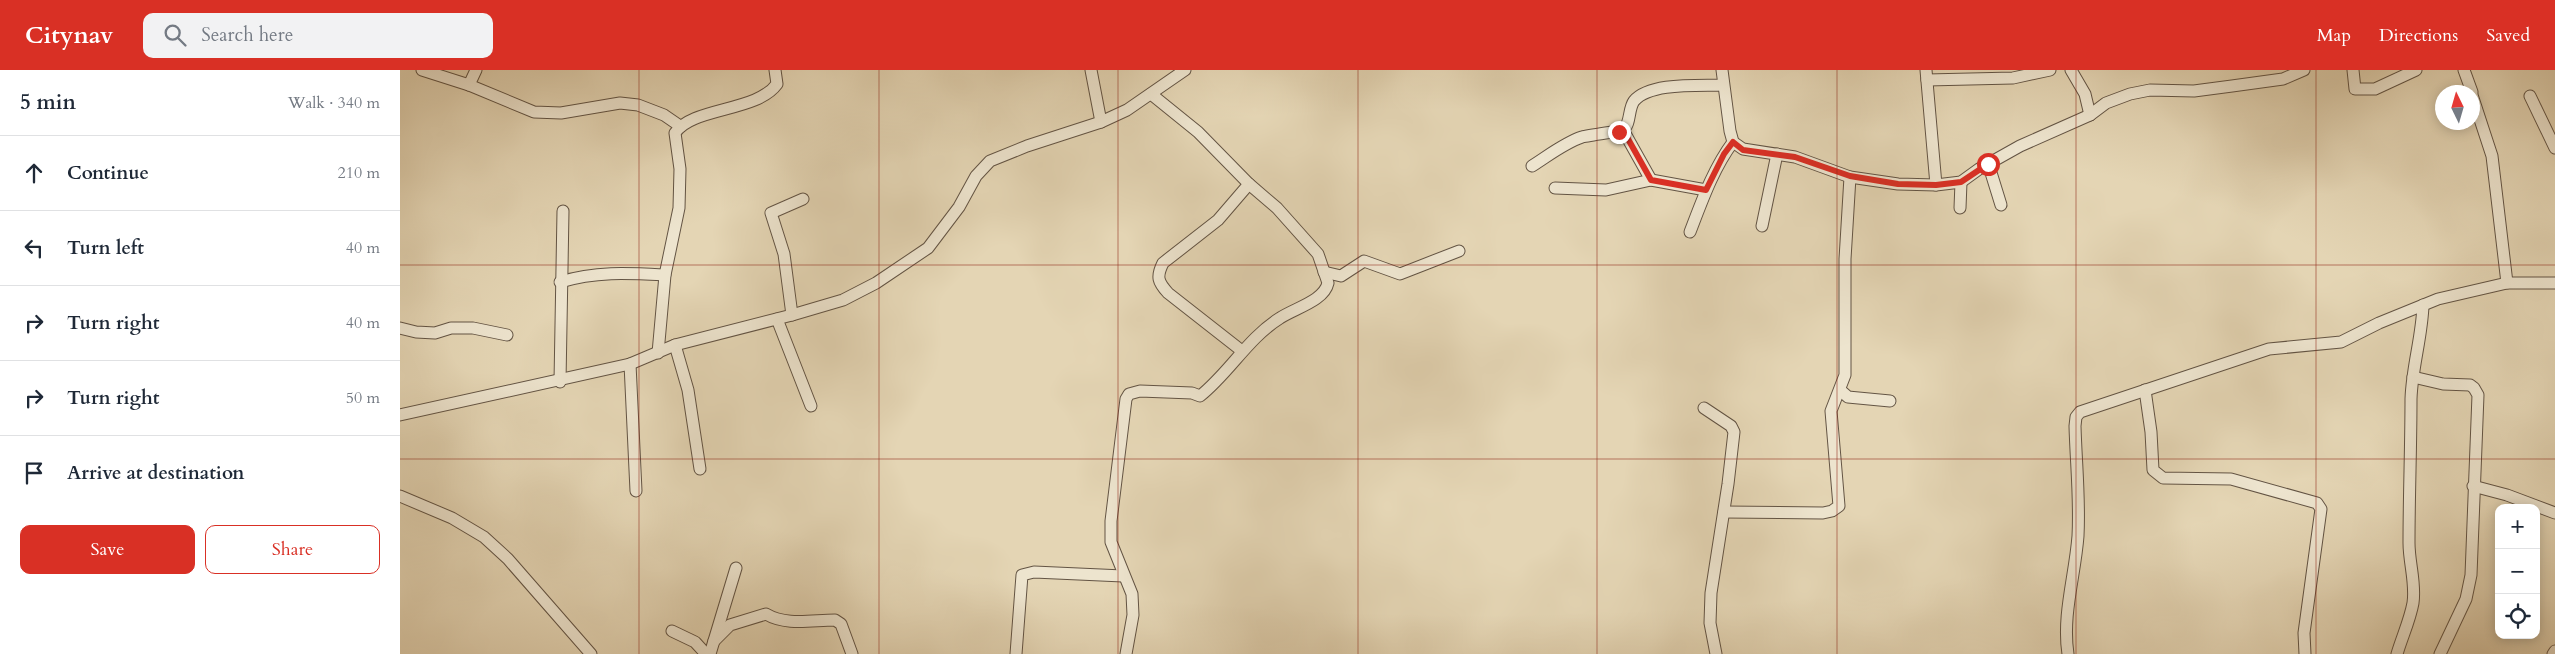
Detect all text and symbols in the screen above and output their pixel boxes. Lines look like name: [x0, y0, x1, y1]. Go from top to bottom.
search box: [143, 13, 493, 58]
text: Citynav: [25, 19, 113, 52]
icon: search: [161, 21, 189, 49]
text: Search here: [201, 22, 293, 48]
text: Map: [2317, 23, 2351, 48]
text: Directions: [2379, 23, 2458, 48]
text: Saved: [2486, 23, 2530, 48]
north arrow: [2435, 85, 2480, 130]
text: 5 min: [20, 88, 76, 117]
text: Walk · 340 m: [288, 92, 380, 114]
route end: [1608, 121, 1631, 144]
route start: [1977, 153, 2000, 176]
icon: ahead: [20, 159, 48, 187]
text: Continue: [67, 160, 149, 186]
text: 210 m: [338, 162, 380, 184]
icon: left: [20, 234, 48, 262]
text: Turn left: [67, 235, 144, 261]
text: 40 m: [346, 237, 380, 259]
icon: right: [20, 309, 48, 337]
text: Turn right: [67, 310, 159, 336]
text: 40 m: [346, 312, 380, 334]
icon: right: [20, 384, 48, 412]
text: Turn right: [67, 385, 159, 411]
text: 50 m: [346, 387, 380, 409]
icon: arrive: [20, 459, 48, 487]
text: Arrive at destination: [67, 460, 244, 486]
map controls: [2495, 504, 2540, 639]
button: +: [2495, 504, 2540, 549]
button: Save: [20, 525, 195, 574]
button: Share: [205, 525, 380, 574]
button: −: [2495, 549, 2540, 594]
button: locate: [2495, 594, 2540, 639]

